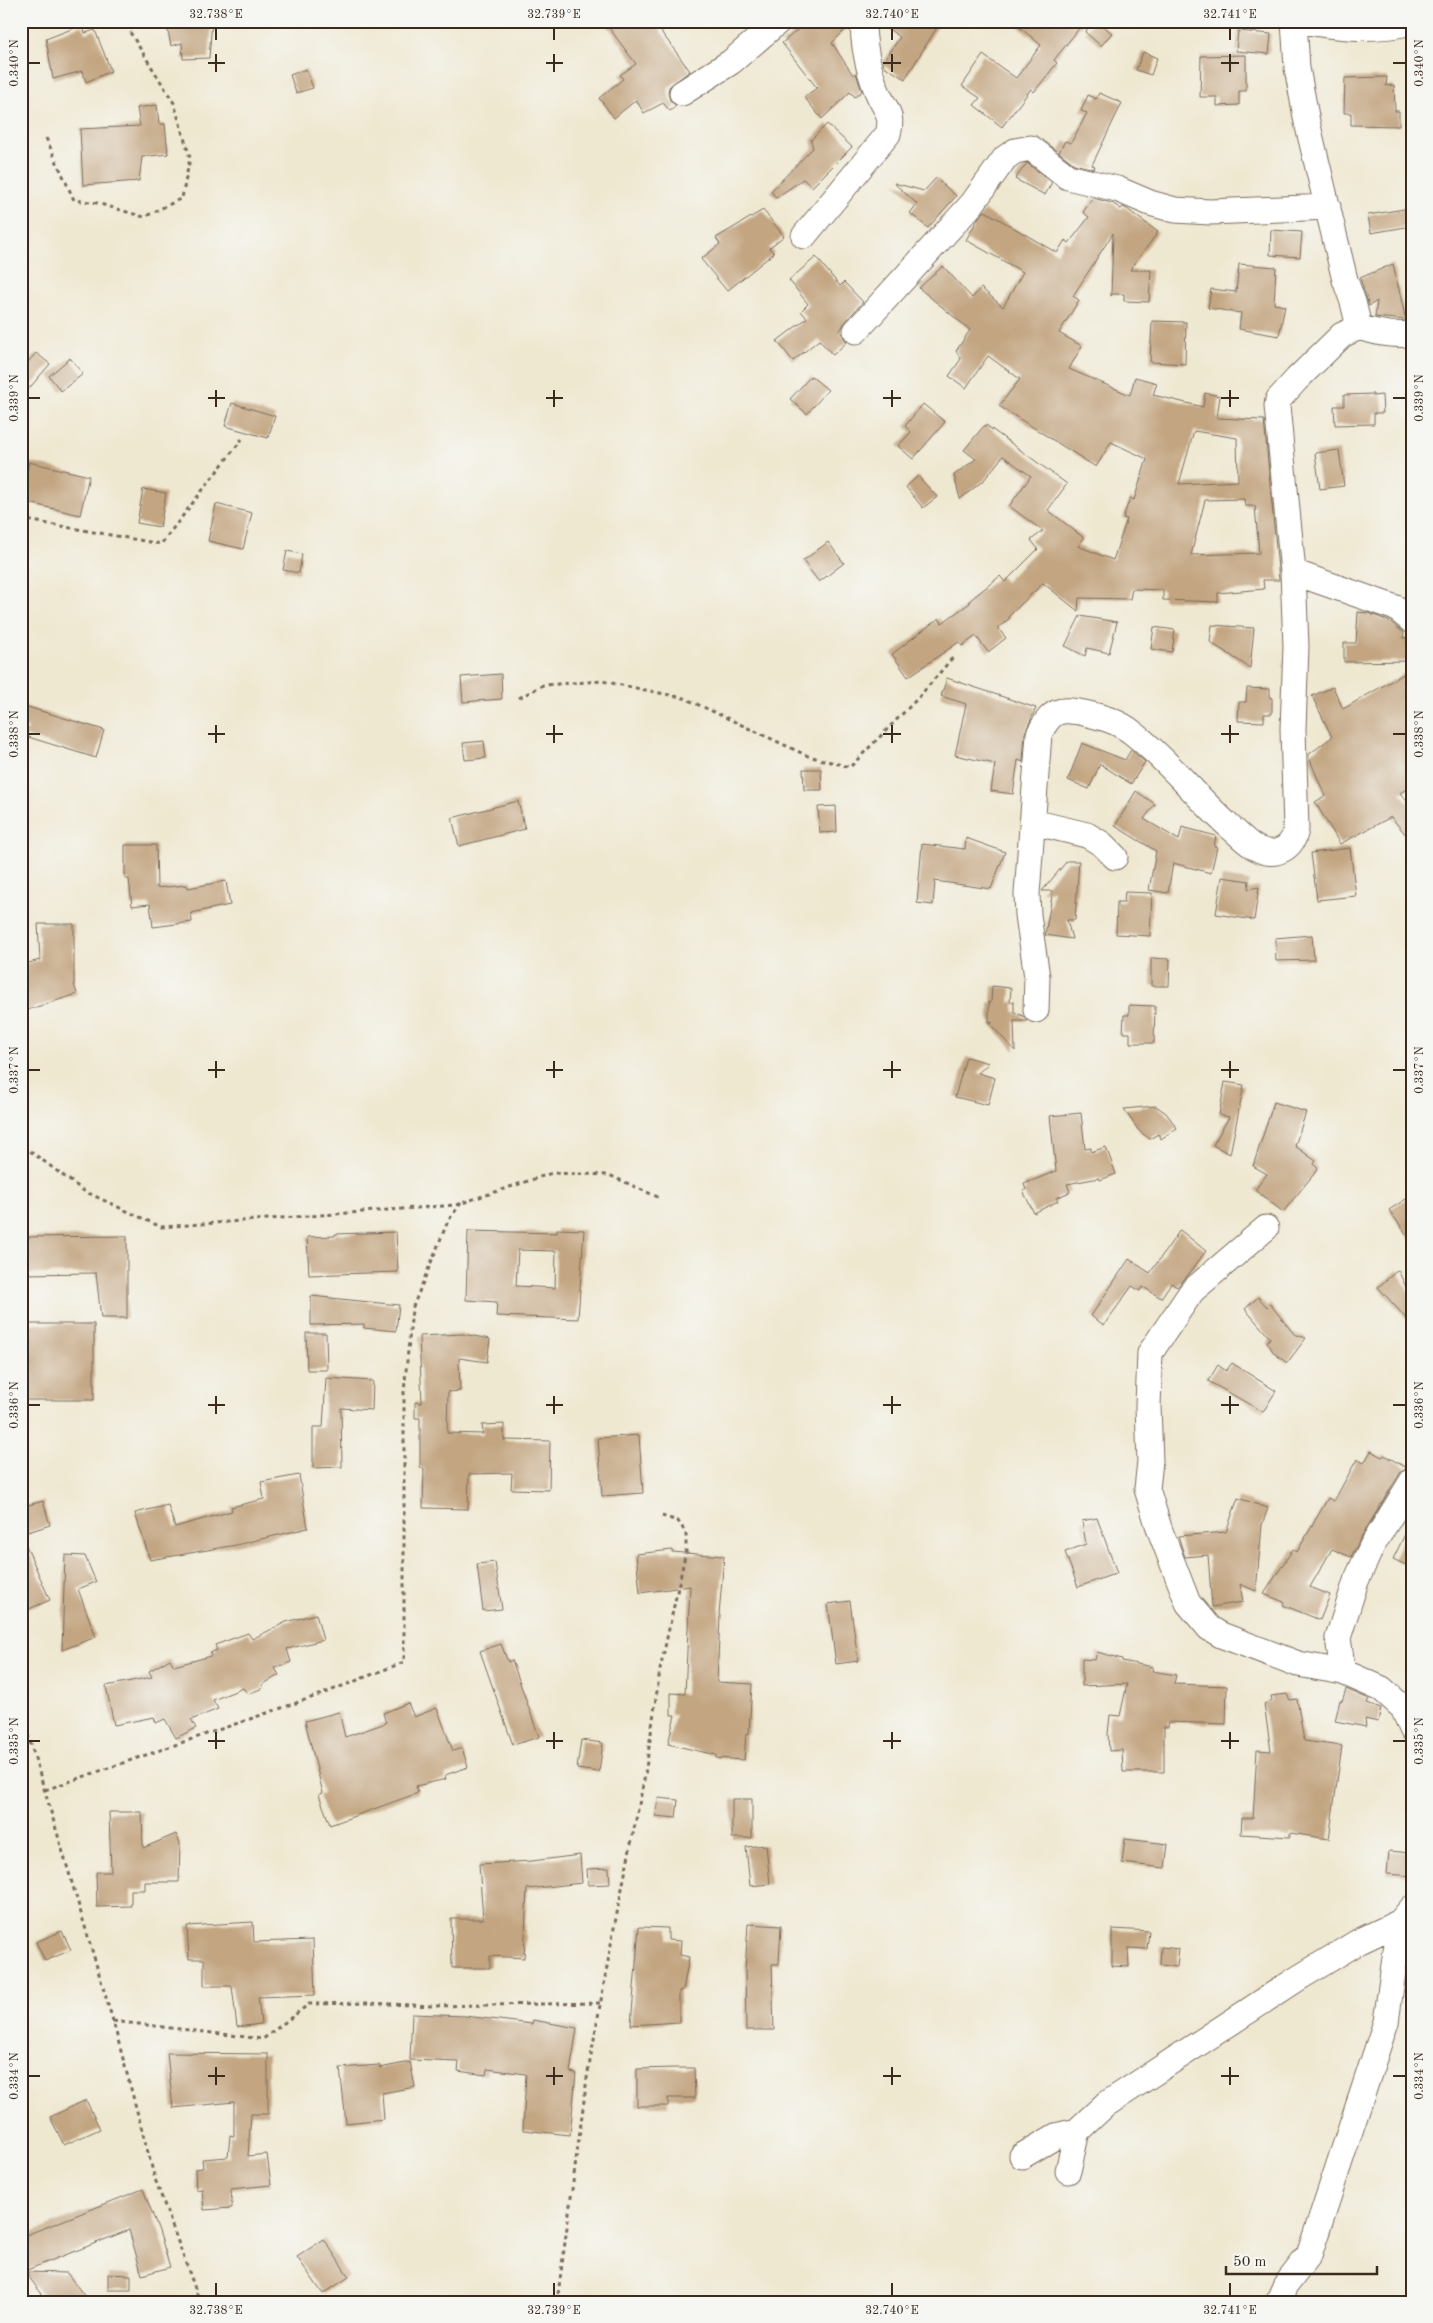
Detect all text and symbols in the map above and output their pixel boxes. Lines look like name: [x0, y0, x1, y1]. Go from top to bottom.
text: 32.738°E: [189, 9, 243, 21]
text: 32.739°E: [527, 9, 581, 21]
text: 32.740°E: [865, 9, 919, 21]
text: 32.741°E: [1203, 9, 1257, 21]
text: 0.340°N: [9, 39, 21, 87]
text: 0.340°N: [1414, 39, 1426, 87]
text: 0.339°N: [9, 374, 21, 422]
text: 0.339°N: [1414, 374, 1426, 422]
text: 0.338°N: [9, 710, 21, 758]
text: 0.338°N: [1414, 710, 1426, 758]
text: 0.337°N: [9, 1046, 21, 1094]
text: 0.337°N: [1414, 1046, 1426, 1094]
text: 0.336°N: [9, 1381, 21, 1429]
text: 0.336°N: [1414, 1381, 1426, 1429]
text: 0.335°N: [8, 1717, 21, 1765]
text: 0.335°N: [1413, 1717, 1426, 1765]
text: 0.334°N: [9, 2052, 21, 2100]
text: 0.334°N: [1414, 2052, 1426, 2100]
scale bar: [1226, 2243, 1377, 2275]
text: 50 m: [1233, 2255, 1267, 2270]
text: 32.738°E: [189, 2305, 243, 2317]
text: 32.739°E: [527, 2305, 581, 2317]
text: 32.740°E: [865, 2305, 919, 2317]
text: 32.741°E: [1203, 2305, 1257, 2317]

